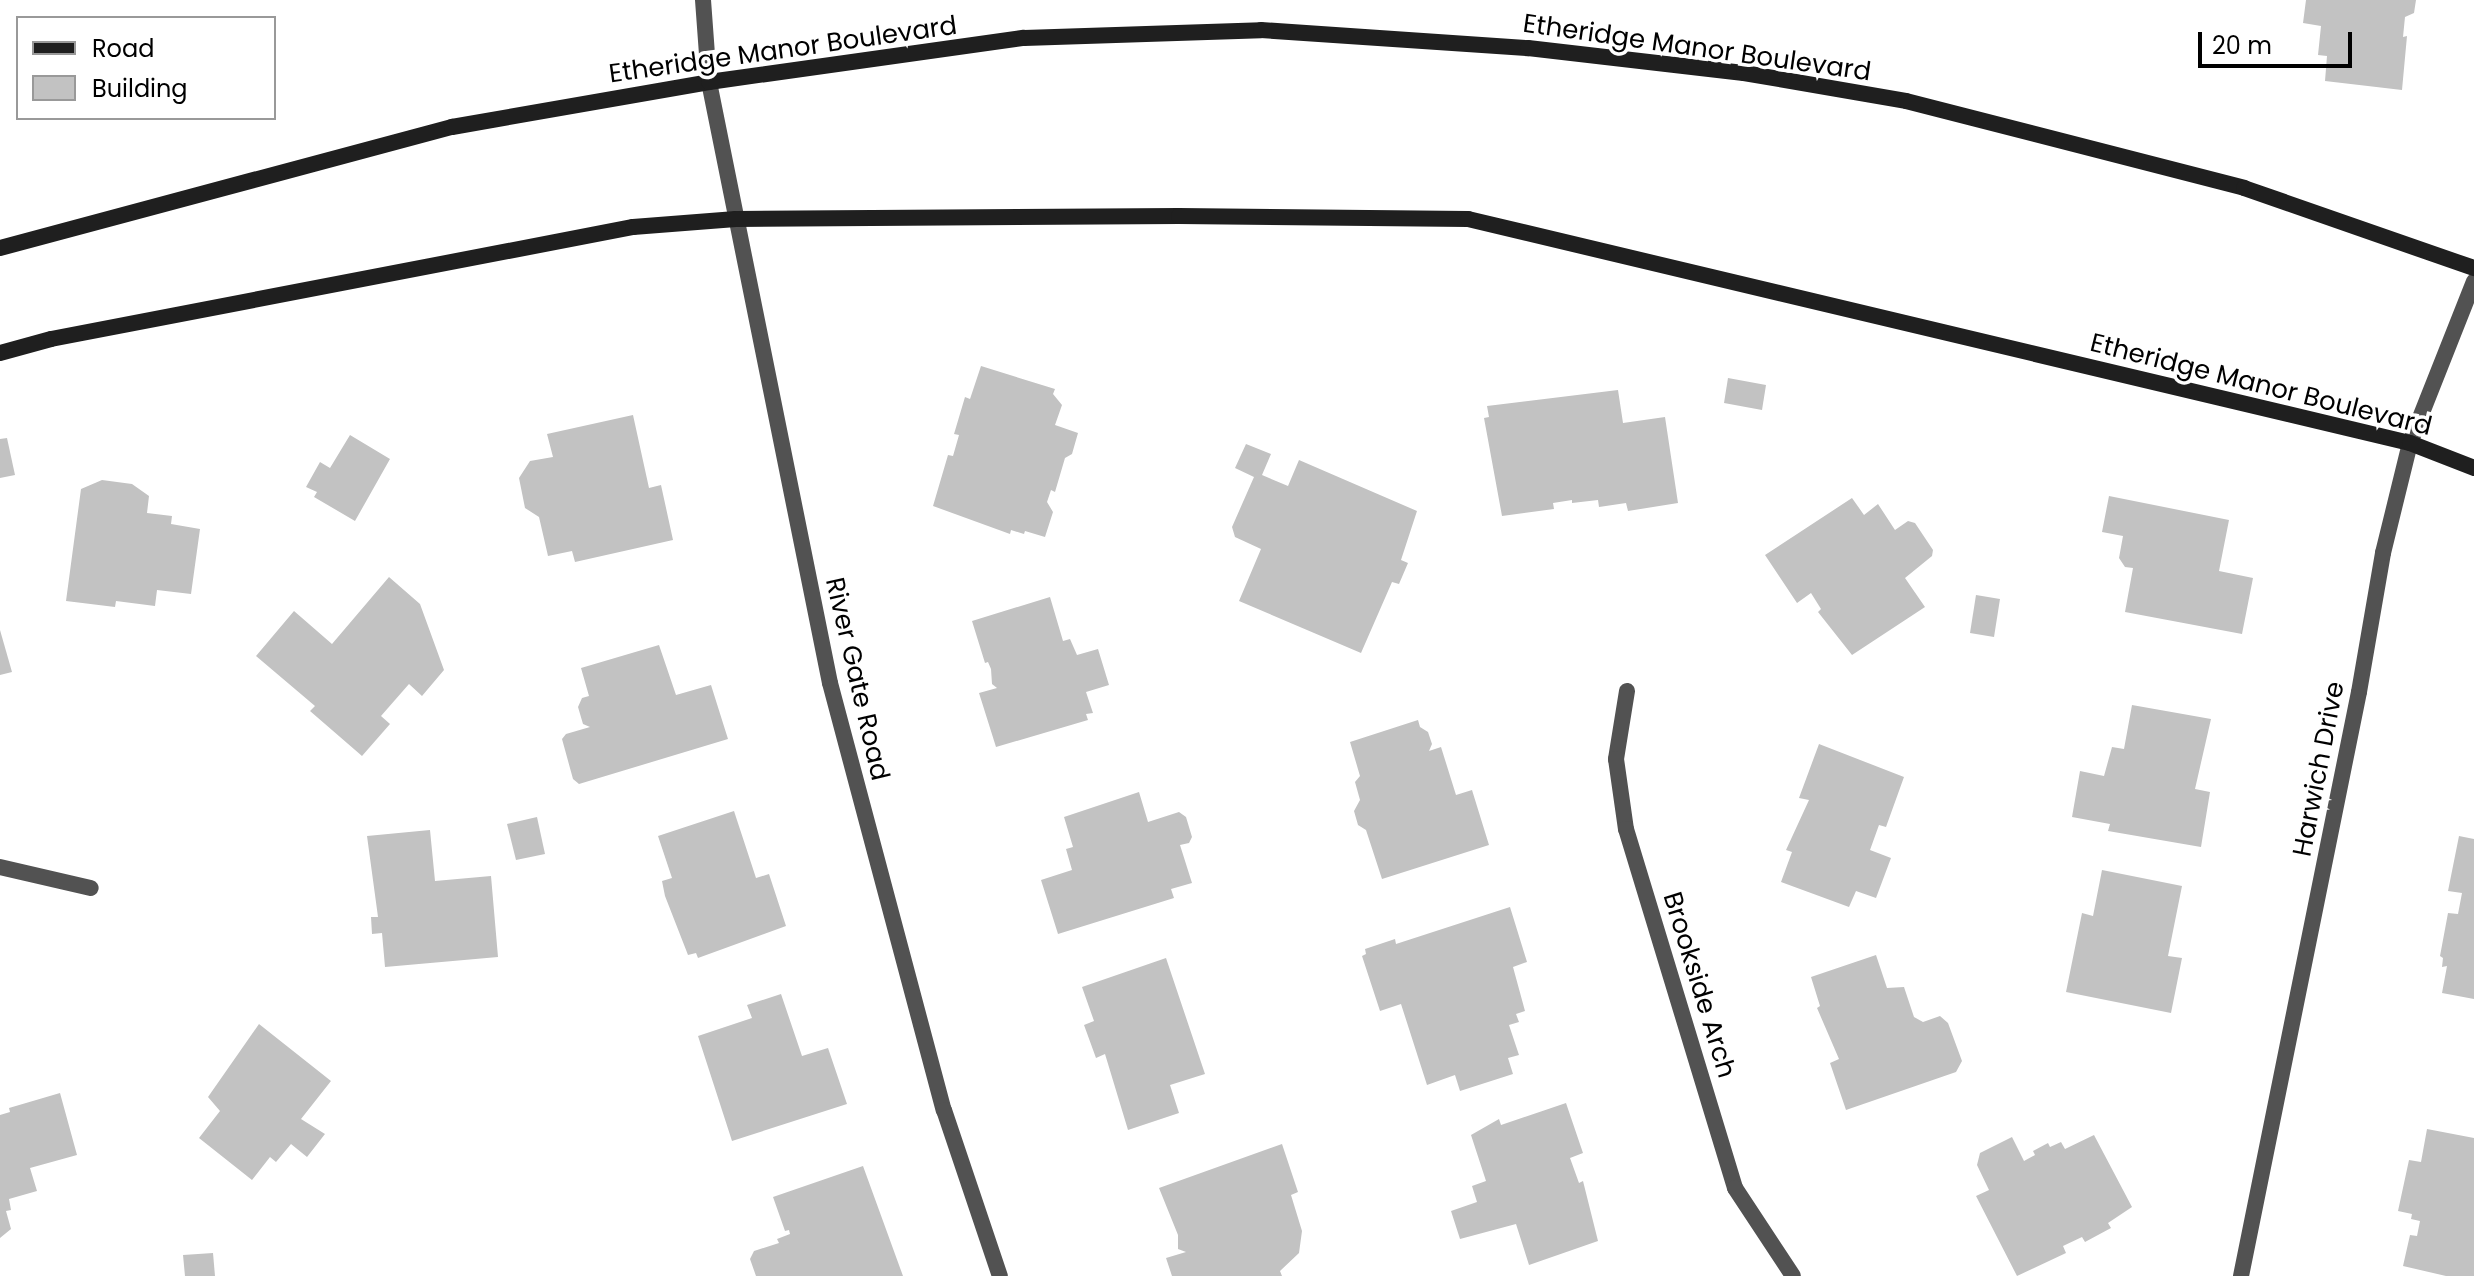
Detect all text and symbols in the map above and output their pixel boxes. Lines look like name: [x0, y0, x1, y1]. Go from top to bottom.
street label: Etheridge Manor Boulevard: [1521, 8, 1873, 88]
street label: Etheridge Manor Boulevard: [607, 10, 959, 90]
legend: [16, 16, 276, 120]
scale bar: [2202, 16, 2356, 66]
text: 20 m: [2212, 29, 2272, 62]
text: Road: [92, 32, 154, 65]
text: Building: [92, 72, 188, 105]
street label: Etheridge Manor Boulevard: [2087, 327, 2435, 443]
street label: River Gate Road: [818, 574, 896, 784]
street label: Harwich Drive: [2287, 679, 2351, 859]
street label: Brookside Arch: [1656, 888, 1742, 1082]

